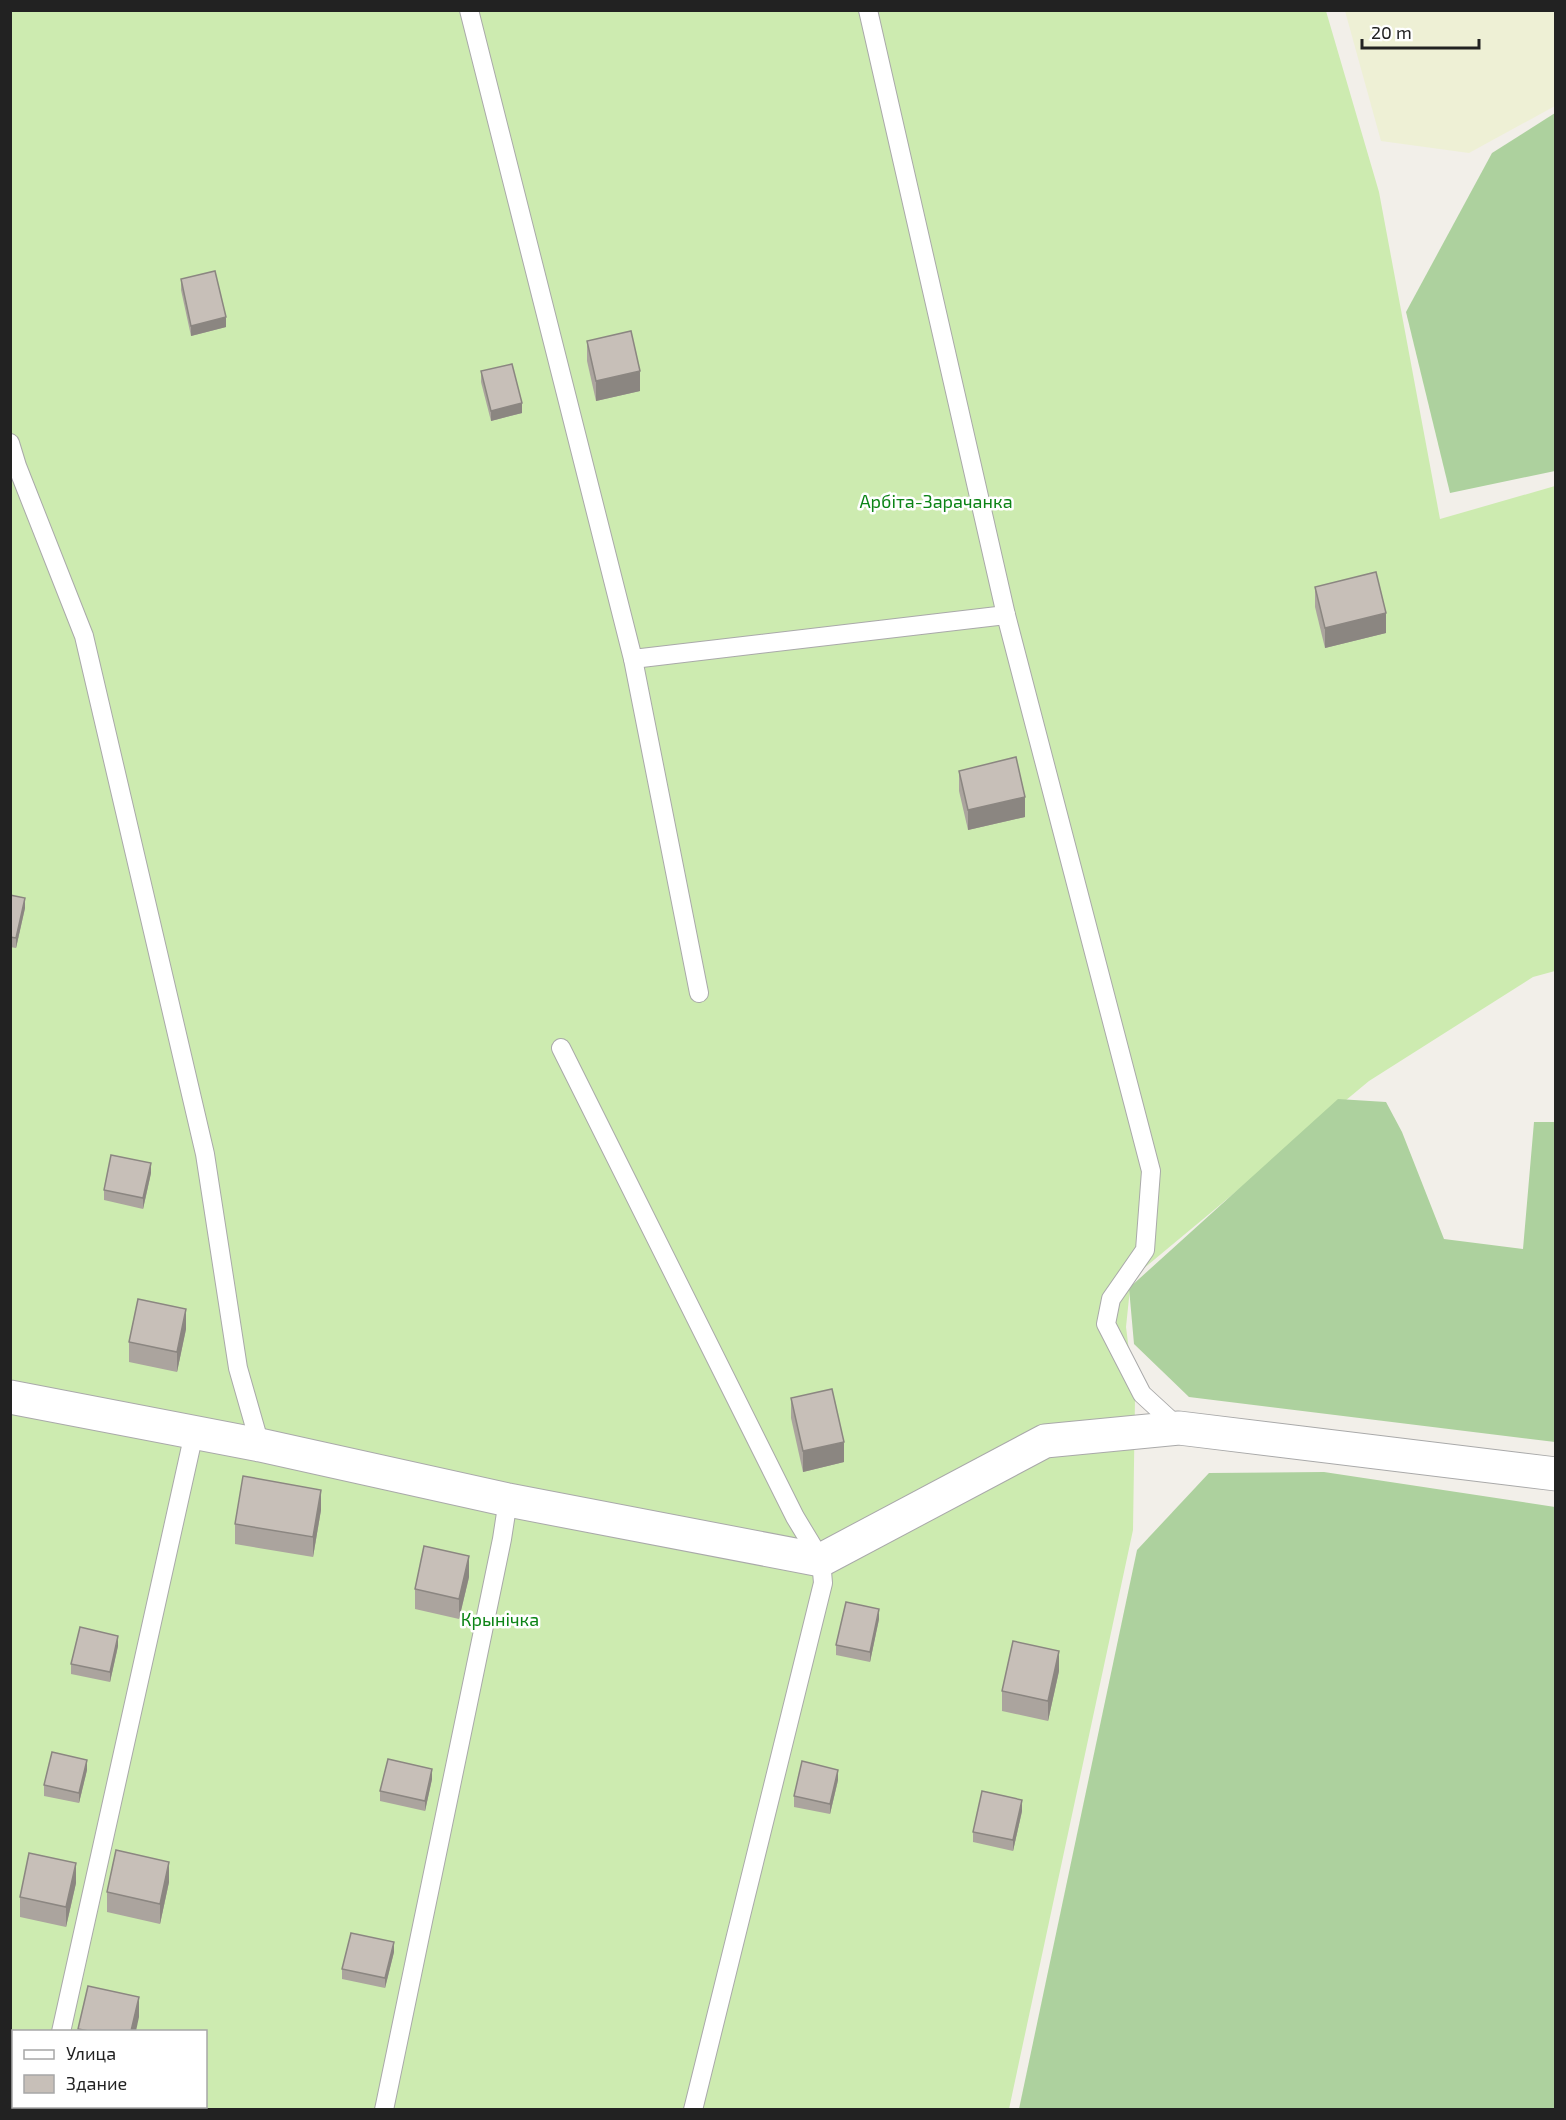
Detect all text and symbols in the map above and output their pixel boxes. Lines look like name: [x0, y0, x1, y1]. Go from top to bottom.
scale bar: [1362, 12, 1479, 50]
text: 20 m: [1371, 21, 1412, 43]
park label: Арбіта-Зарачанка: [859, 490, 1013, 512]
park label: Крынічка: [461, 1608, 539, 1630]
legend: [12, 2030, 207, 2108]
text: Улица: [66, 2042, 116, 2064]
text: Здание: [66, 2072, 127, 2094]

